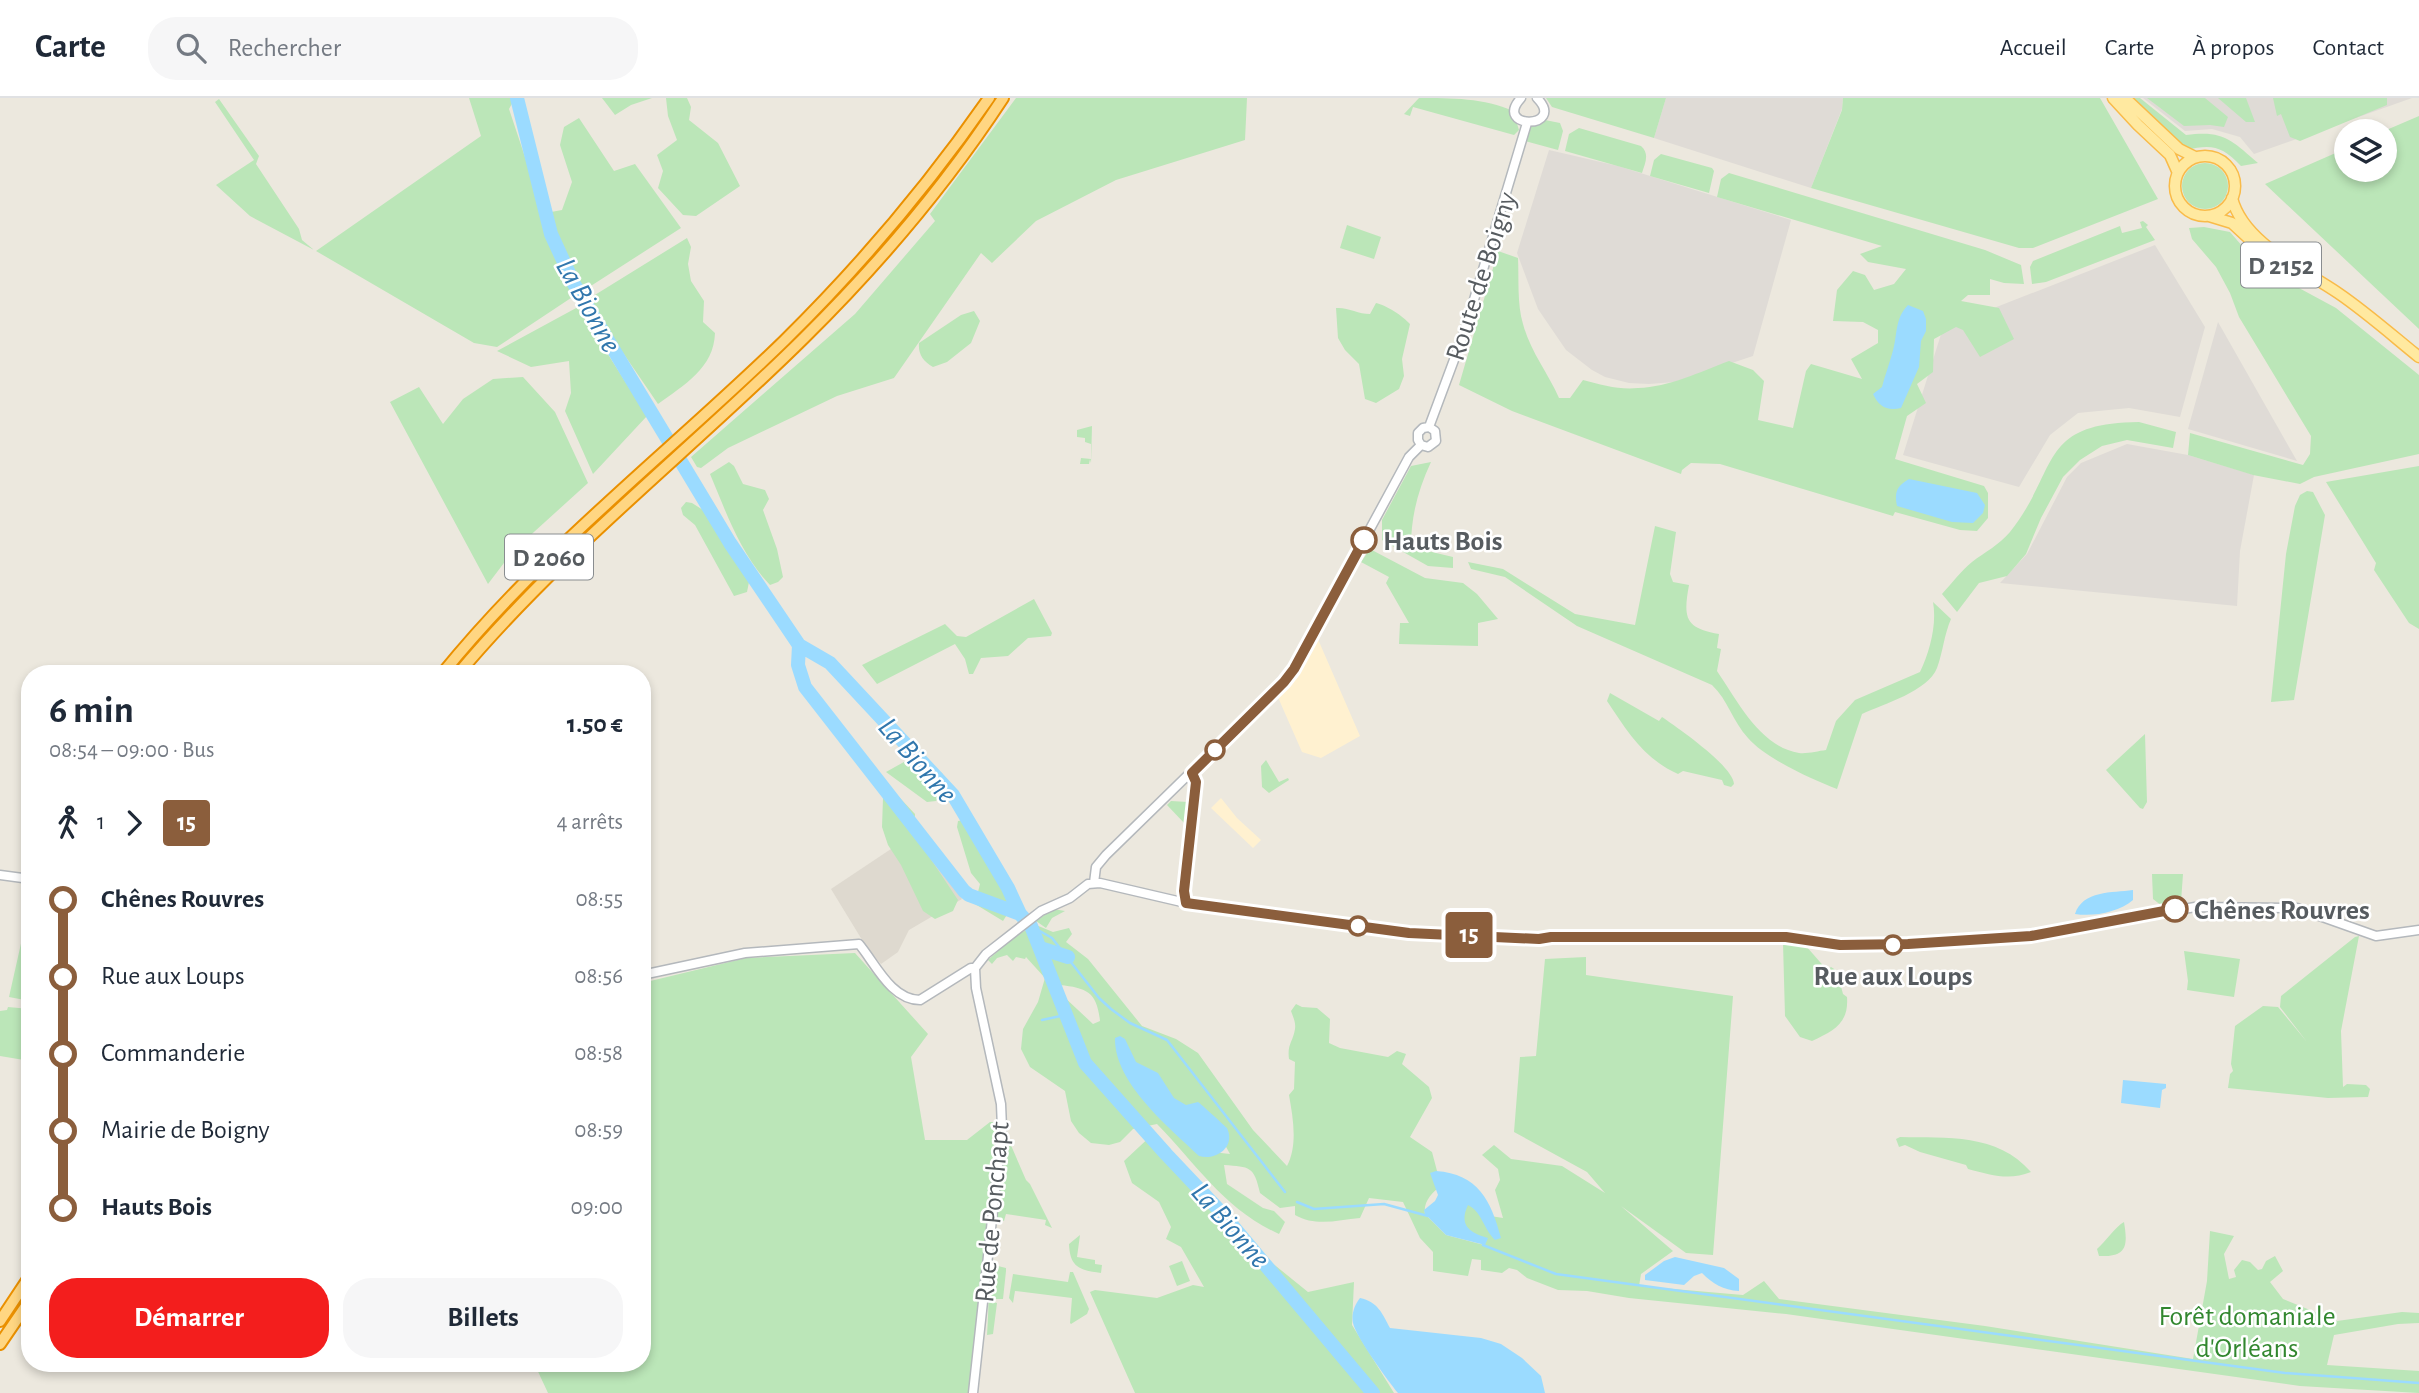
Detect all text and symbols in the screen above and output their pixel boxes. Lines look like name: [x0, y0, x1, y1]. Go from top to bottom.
search box: [148, 17, 638, 80]
icon: search: [172, 29, 210, 67]
text: Carte: [35, 31, 106, 64]
text: Rechercher: [228, 35, 341, 61]
text: Accueil: [2000, 36, 2067, 60]
text: Carte: [2105, 36, 2154, 60]
text: À propos: [2192, 36, 2274, 60]
text: Contact: [2312, 36, 2384, 60]
map controls: [2334, 119, 2397, 182]
button: layers: [2334, 119, 2397, 182]
street label: Route de Boigny: [1441, 189, 1522, 364]
road number: D 2152: [2241, 242, 2321, 288]
water label: La Bionne: [550, 253, 626, 358]
marker: Hauts Bois: [1351, 527, 1377, 553]
place label: Hauts Bois: [1383, 528, 1503, 556]
road number: D 2060: [505, 534, 593, 579]
text: 6 min: [49, 692, 134, 730]
text: 1.50 €: [567, 711, 623, 737]
water label: La Bionne: [872, 712, 962, 809]
text: 08:54 – 09:00 · Bus: [49, 739, 215, 762]
unlabelled marker: [1205, 740, 1225, 760]
icon: walk: [49, 804, 87, 842]
icon: forward: [115, 804, 153, 842]
text: 1: [97, 811, 105, 834]
text: 15: [177, 811, 196, 835]
text: 4 arrêts: [556, 811, 623, 834]
text: Chênes Rouvres: [101, 886, 264, 912]
text: 08:55: [575, 888, 623, 911]
marker: Chênes Rouvres: [2162, 896, 2188, 922]
place label: Chênes Rouvres: [2194, 897, 2370, 925]
line badge: 15: [1438, 912, 1500, 958]
unlabelled marker: [1348, 916, 1368, 936]
text: 15: [1459, 923, 1479, 947]
marker: Rue aux Loups: [1883, 935, 1903, 955]
text: Rue aux Loups: [101, 963, 245, 989]
place label: Rue aux Loups: [1814, 963, 1973, 991]
text: 08:56: [574, 965, 623, 988]
text: Commanderie: [101, 1040, 245, 1066]
text: 08:58: [574, 1042, 623, 1065]
text: Mairie de Boigny: [101, 1117, 270, 1143]
text: 08:59: [574, 1119, 623, 1142]
street label: Rue de Ponchapt: [971, 1120, 1015, 1304]
water label: La Bionne: [1185, 1177, 1275, 1274]
text: Hauts Bois: [101, 1194, 212, 1220]
text: 09:00: [570, 1196, 623, 1219]
button: Démarrer: [49, 1278, 329, 1358]
button: Billets: [343, 1278, 623, 1358]
park label: Forêt domaniale d'Orléans: [2158, 1303, 2336, 1363]

